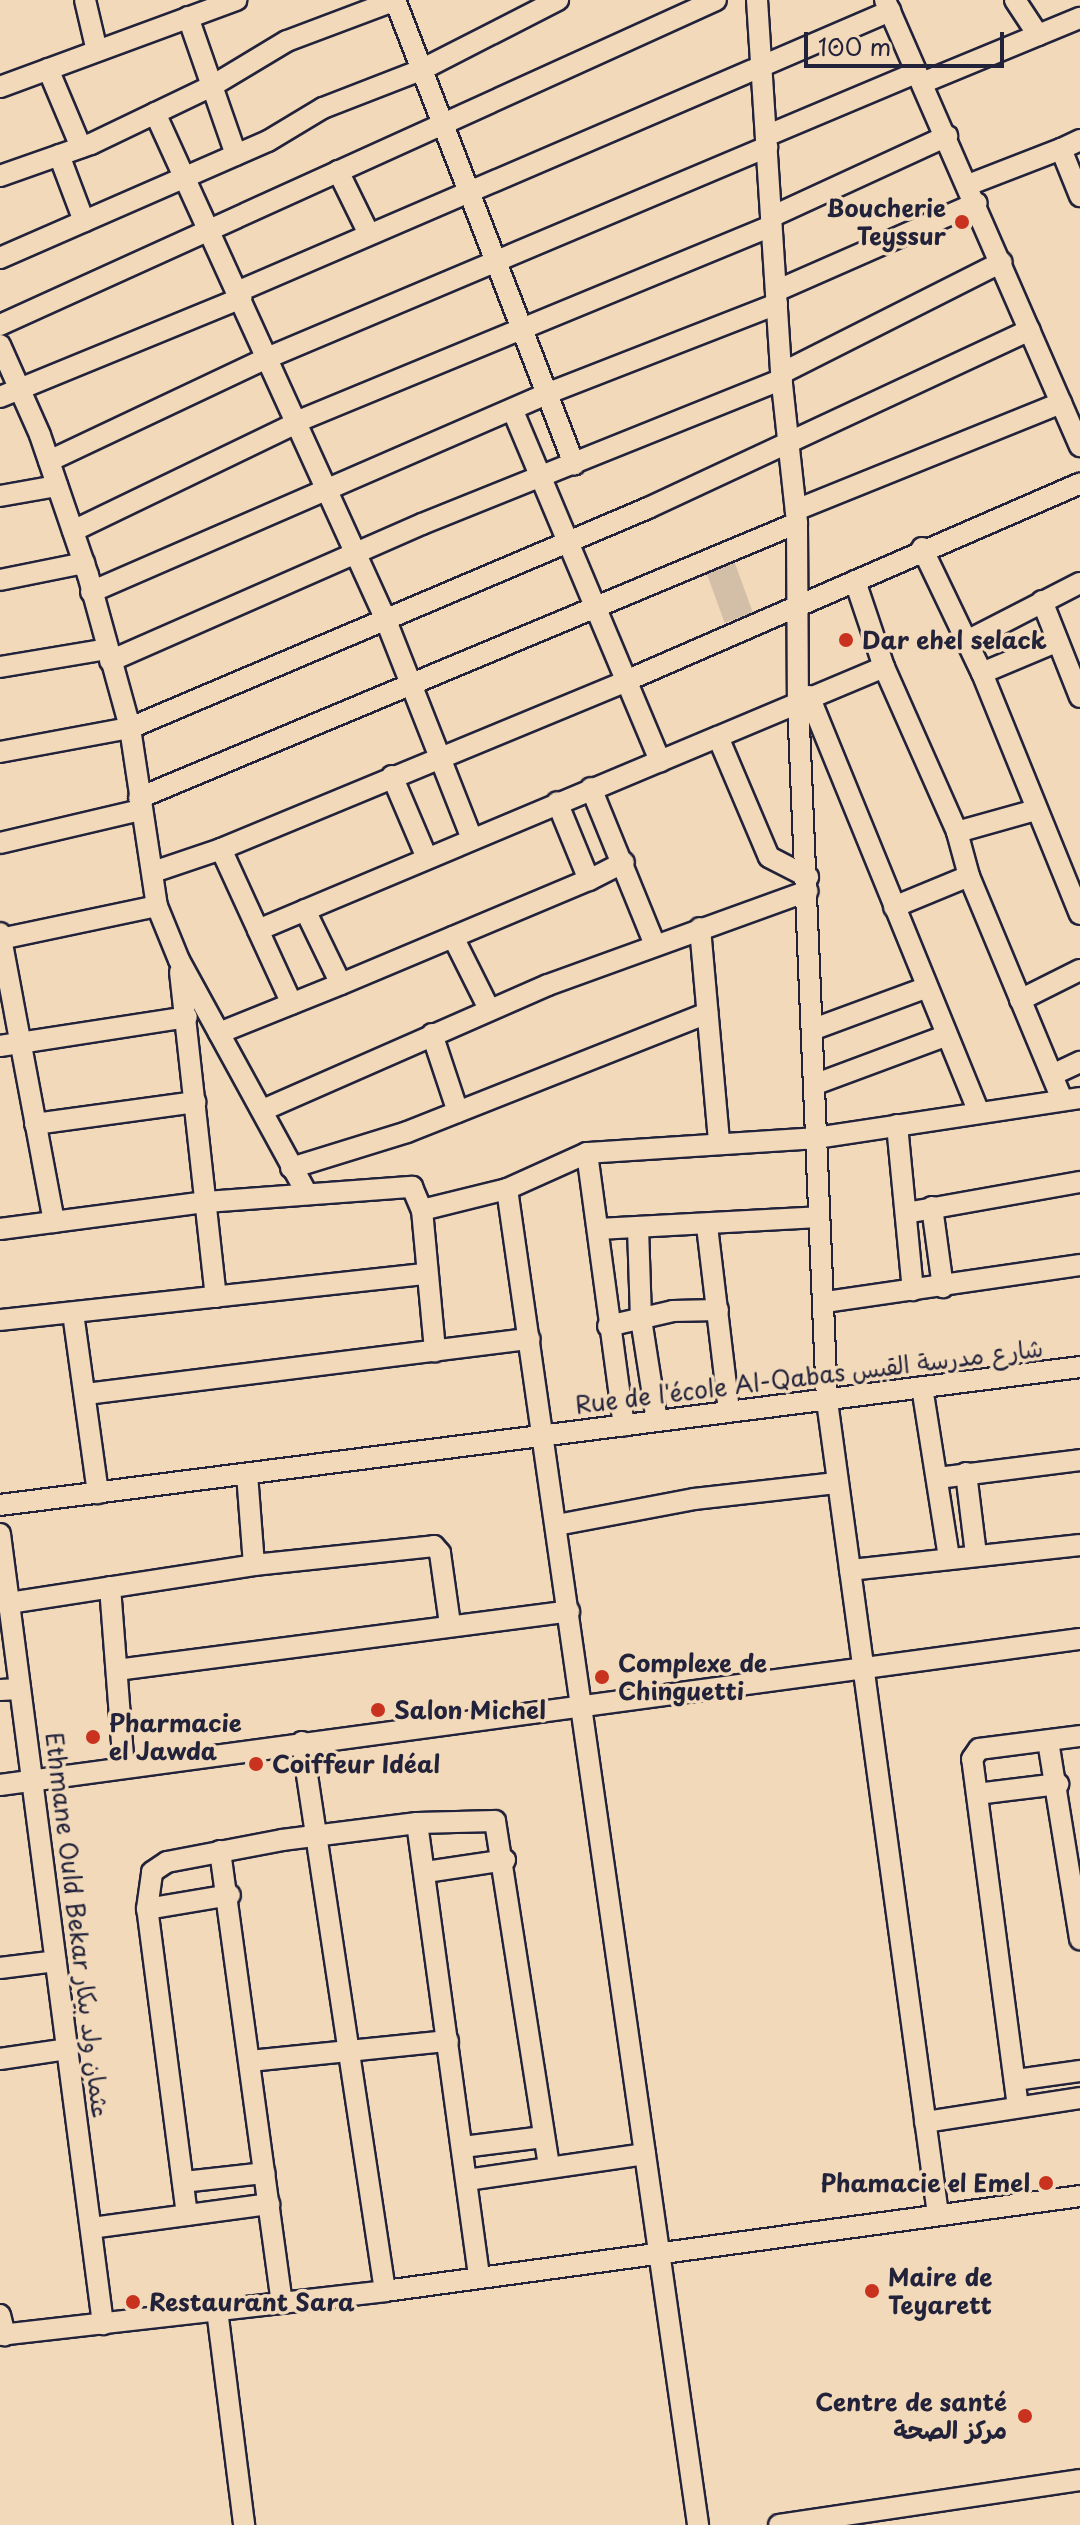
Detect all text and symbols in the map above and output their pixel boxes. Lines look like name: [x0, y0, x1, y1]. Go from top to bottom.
scale bar: [808, 16, 1008, 66]
text: 100 m: [818, 28, 891, 64]
place label: Boucherie Teyssur: [827, 194, 946, 250]
marker: Boucherie Teyssur: [953, 213, 971, 231]
place label: Dar ehel selack: [862, 626, 1049, 654]
marker: Dar ehel selack: [837, 631, 855, 649]
street label: Rue de l'école Al-Qabas شارع مدرسة القبس: [571, 1333, 1047, 1419]
place label: Complexe de Chinguetti: [618, 1649, 769, 1705]
marker: Complexe de Chinguetti: [593, 1668, 611, 1686]
place label: Salon Michel: [394, 1696, 547, 1724]
marker: Salon Michel: [369, 1701, 387, 1719]
place label: Pharmacie el Jawda: [109, 1709, 242, 1765]
marker: Pharmacie el Jawda: [84, 1728, 102, 1746]
street label: Ethmane Ould Bekar عثمان ولد بيكار: [40, 1729, 116, 2121]
place label: Coiffeur Idéal: [272, 1750, 440, 1778]
marker: Coiffeur Idéal: [247, 1755, 265, 1773]
place label: Phamacie el Emel: [818, 2169, 1030, 2197]
marker: Phamacie el Emel: [1037, 2174, 1055, 2192]
place label: Maire de Teyarett: [888, 2263, 994, 2319]
marker: Maire de Teyarett: [863, 2282, 881, 2300]
place label: Restaurant Sara: [149, 2288, 354, 2316]
marker: Restaurant Sara: [124, 2293, 142, 2311]
place label: Centre de santé مركز الصحة: [814, 2388, 1007, 2444]
marker: Centre de santé مركز الصحة: [1014, 2405, 1036, 2427]

